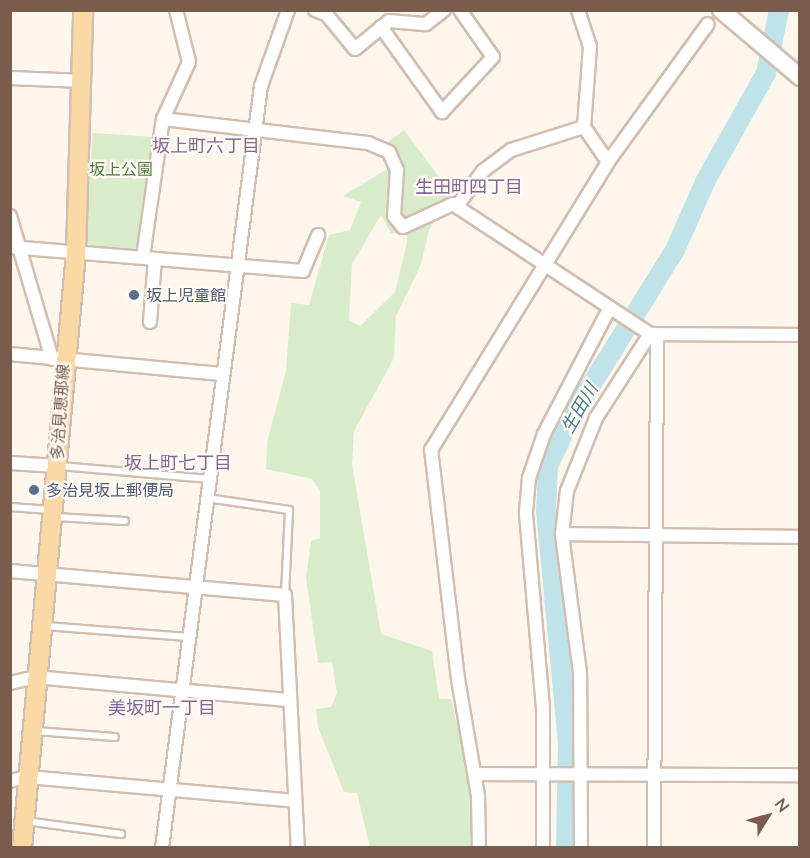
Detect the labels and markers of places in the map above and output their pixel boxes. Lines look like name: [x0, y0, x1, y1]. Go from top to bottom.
place label: 坂上児童館: [146, 285, 226, 305]
marker: 坂上児童館: [127, 288, 141, 302]
place label: 多治見坂上郵便局: [46, 480, 174, 500]
marker: 多治見坂上郵便局: [27, 483, 41, 497]

